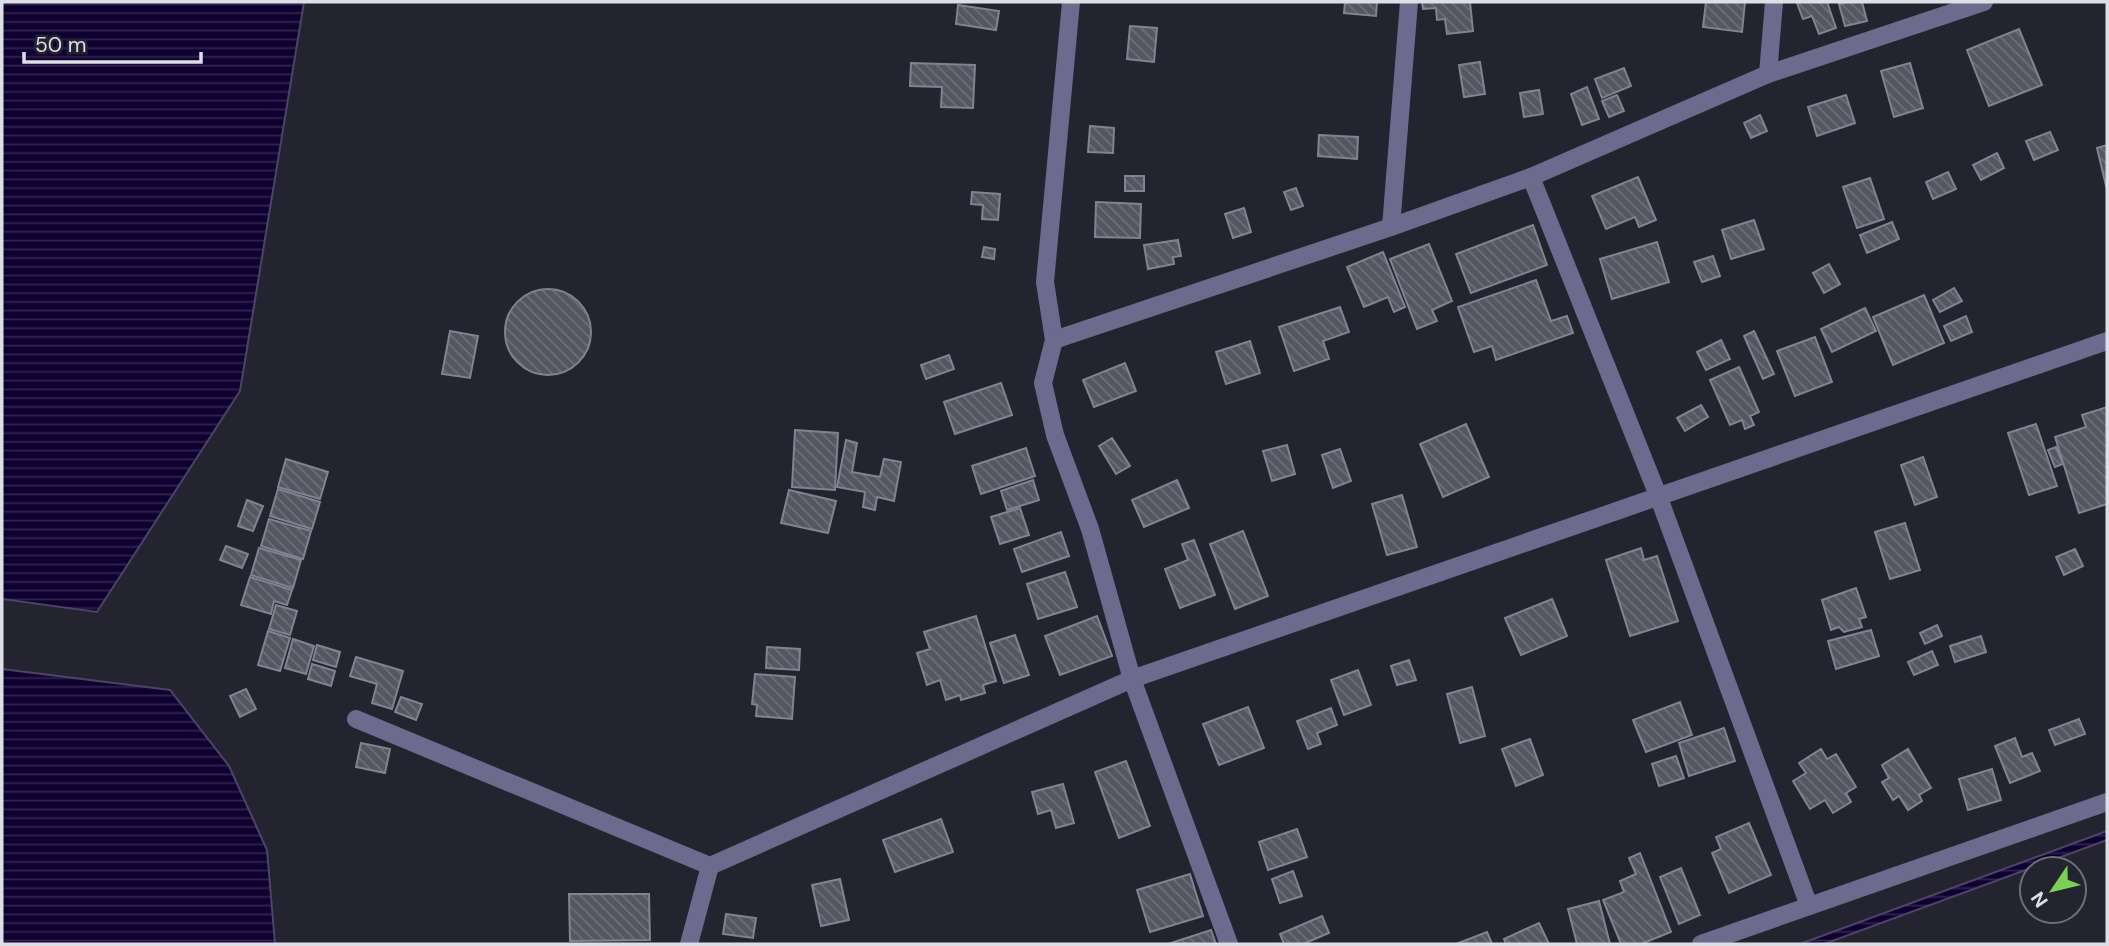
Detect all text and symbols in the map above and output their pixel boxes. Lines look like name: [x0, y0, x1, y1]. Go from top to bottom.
scale bar: [24, 21, 201, 65]
text: 50 m: [35, 31, 86, 59]
north arrow: [2018, 855, 2088, 925]
text: N: [2025, 887, 2054, 912]

